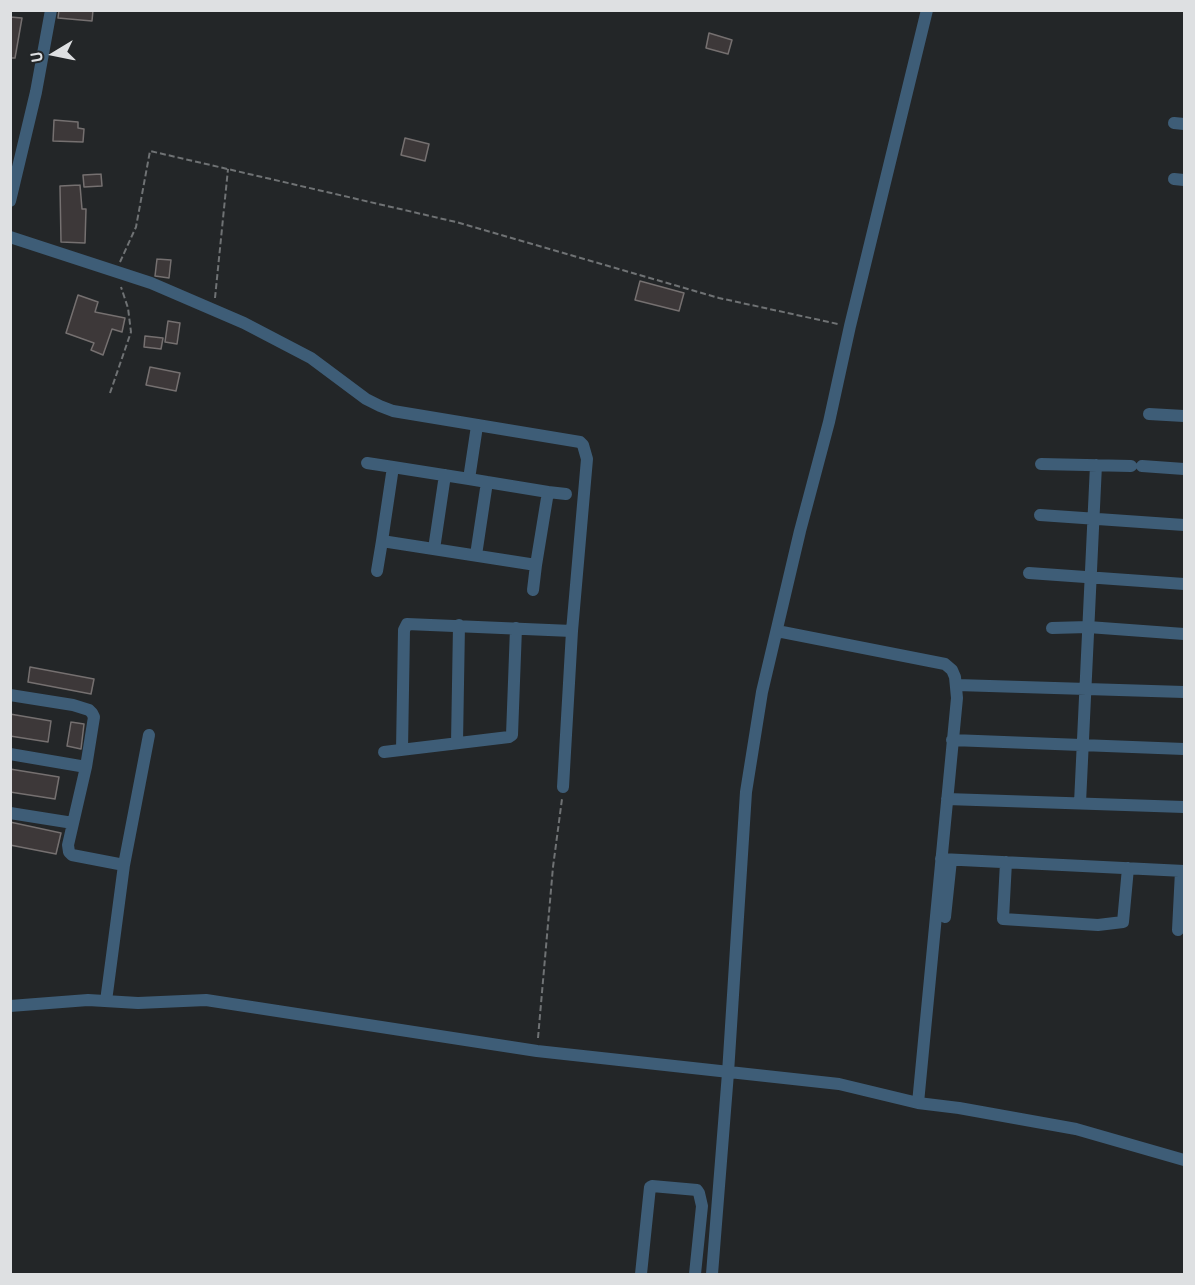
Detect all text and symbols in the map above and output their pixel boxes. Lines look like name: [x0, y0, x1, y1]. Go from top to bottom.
north arrow: [24, 24, 84, 84]
text: U: [26, 50, 47, 64]

